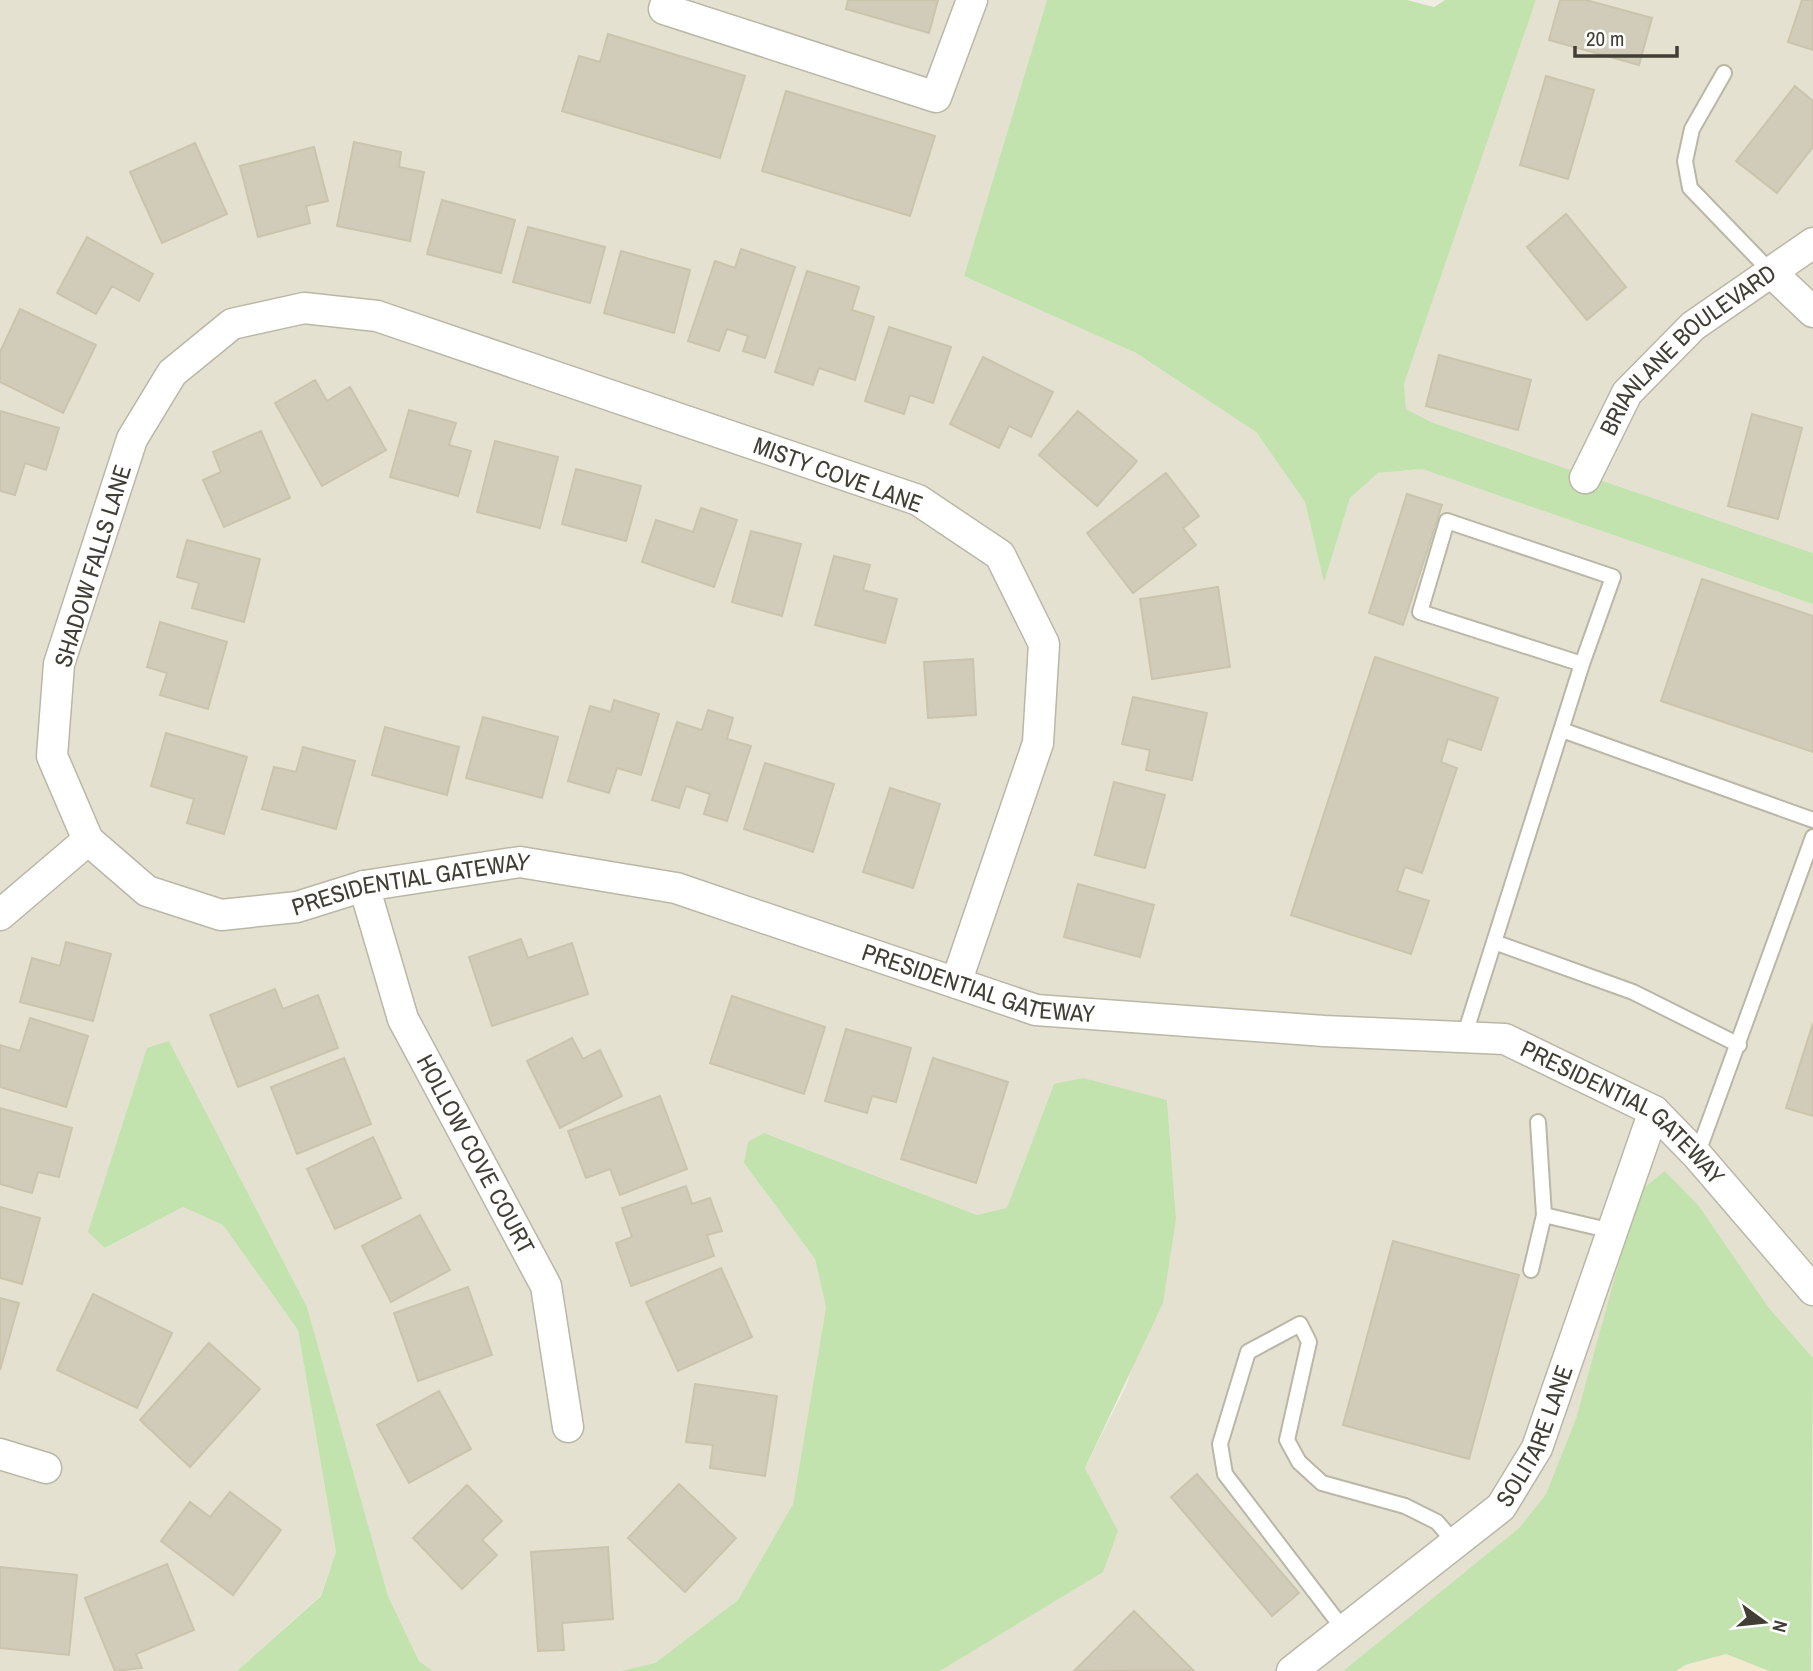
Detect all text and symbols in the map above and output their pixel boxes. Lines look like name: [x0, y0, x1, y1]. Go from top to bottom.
scale bar: [1575, 14, 1676, 58]
text: 20 m: [1586, 24, 1624, 53]
street label: BRIANLANE BOULEVARD: [1592, 256, 1782, 440]
street label: MISTY COVE LANE: [749, 429, 927, 520]
street label: SHADOW FALLS LANE: [46, 461, 138, 671]
street label: PRESIDENTIAL GATEWAY: [288, 845, 532, 923]
street label: PRESIDENTIAL GATEWAY: [858, 935, 1096, 1029]
street label: PRESIDENTIAL GATEWAY: [1516, 1032, 1732, 1191]
street label: HOLLOW COVE COURT: [410, 1048, 543, 1259]
street label: SOLITARE LANE: [1488, 1361, 1580, 1512]
north arrow: [1729, 1587, 1799, 1657]
text: N: [1766, 1618, 1794, 1635]

